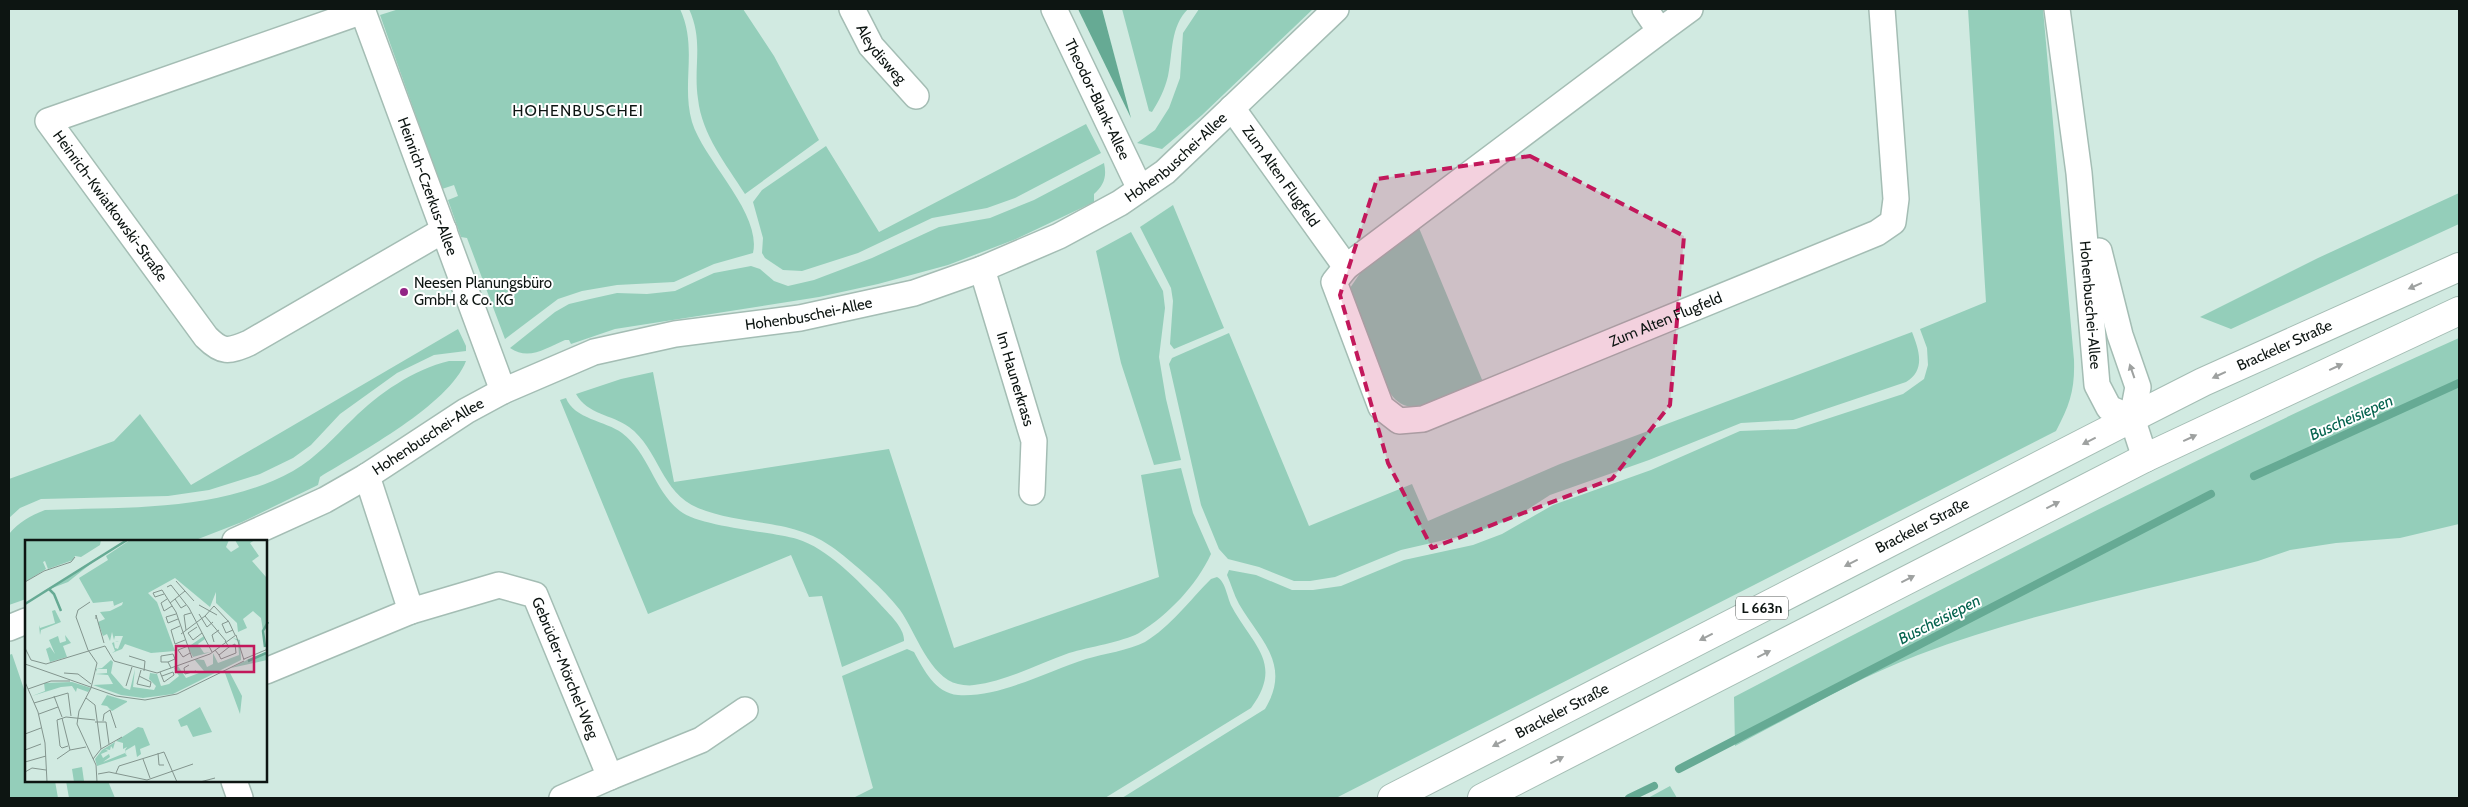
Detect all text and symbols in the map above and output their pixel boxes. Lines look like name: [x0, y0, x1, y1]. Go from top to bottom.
street label: Aleydisweg: [852, 21, 910, 88]
street label: Theodor-Blank-Allee: [1061, 36, 1134, 163]
district label: HOHENBUSCHEI: [512, 101, 644, 120]
street label: Hohenbuschei-Allee: [1121, 109, 1231, 206]
street label: Heinrich-Czerkus-Allee: [394, 115, 461, 258]
street label: Zum Alten Flugfeld: [1239, 122, 1323, 230]
street label: Heinrich-Kwiatkowski-Straße: [49, 127, 171, 285]
street label: Hohenbuschei-Allee: [2076, 240, 2105, 370]
place label: Neesen Planungsbüro GmbH & Co. KG: [414, 274, 552, 309]
one-way arrow: [2407, 282, 2422, 290]
marker: Neesen Planungsbüro GmbH & Co. KG: [398, 286, 410, 298]
street label: Zum Alten Flugfeld: [1607, 288, 1725, 351]
street label: Hohenbuschei-Allee: [744, 293, 874, 334]
street label: Brackeler Straße: [2234, 316, 2335, 375]
street label: Im Haunerkrass: [993, 330, 1038, 428]
one-way arrow: [2128, 363, 2136, 378]
one-way arrow: [2329, 363, 2343, 371]
one-way arrow: [2212, 371, 2226, 379]
water label: Buscheisiepen: [2306, 391, 2396, 444]
street label: Hohenbuschei-Allee: [369, 394, 487, 479]
one-way arrow: [2183, 433, 2197, 441]
one-way arrow: [2081, 437, 2096, 445]
street label: Brackeler Straße: [1872, 494, 1972, 557]
one-way arrow: [2045, 501, 2060, 509]
inset map: [25, 540, 268, 782]
one-way arrow: [1843, 559, 1858, 567]
one-way arrow: [1901, 575, 1915, 583]
water label: Buscheisiepen: [1895, 591, 1983, 648]
street label: Gebrüder-Mörchel-Weg: [528, 594, 602, 742]
road number: L 663n: [1736, 596, 1788, 620]
one-way arrow: [1699, 633, 1713, 641]
one-way arrow: [1756, 650, 1771, 658]
street label: Brackeler Straße: [1512, 679, 1612, 742]
one-way arrow: [1492, 739, 1507, 747]
one-way arrow: [1550, 756, 1564, 764]

